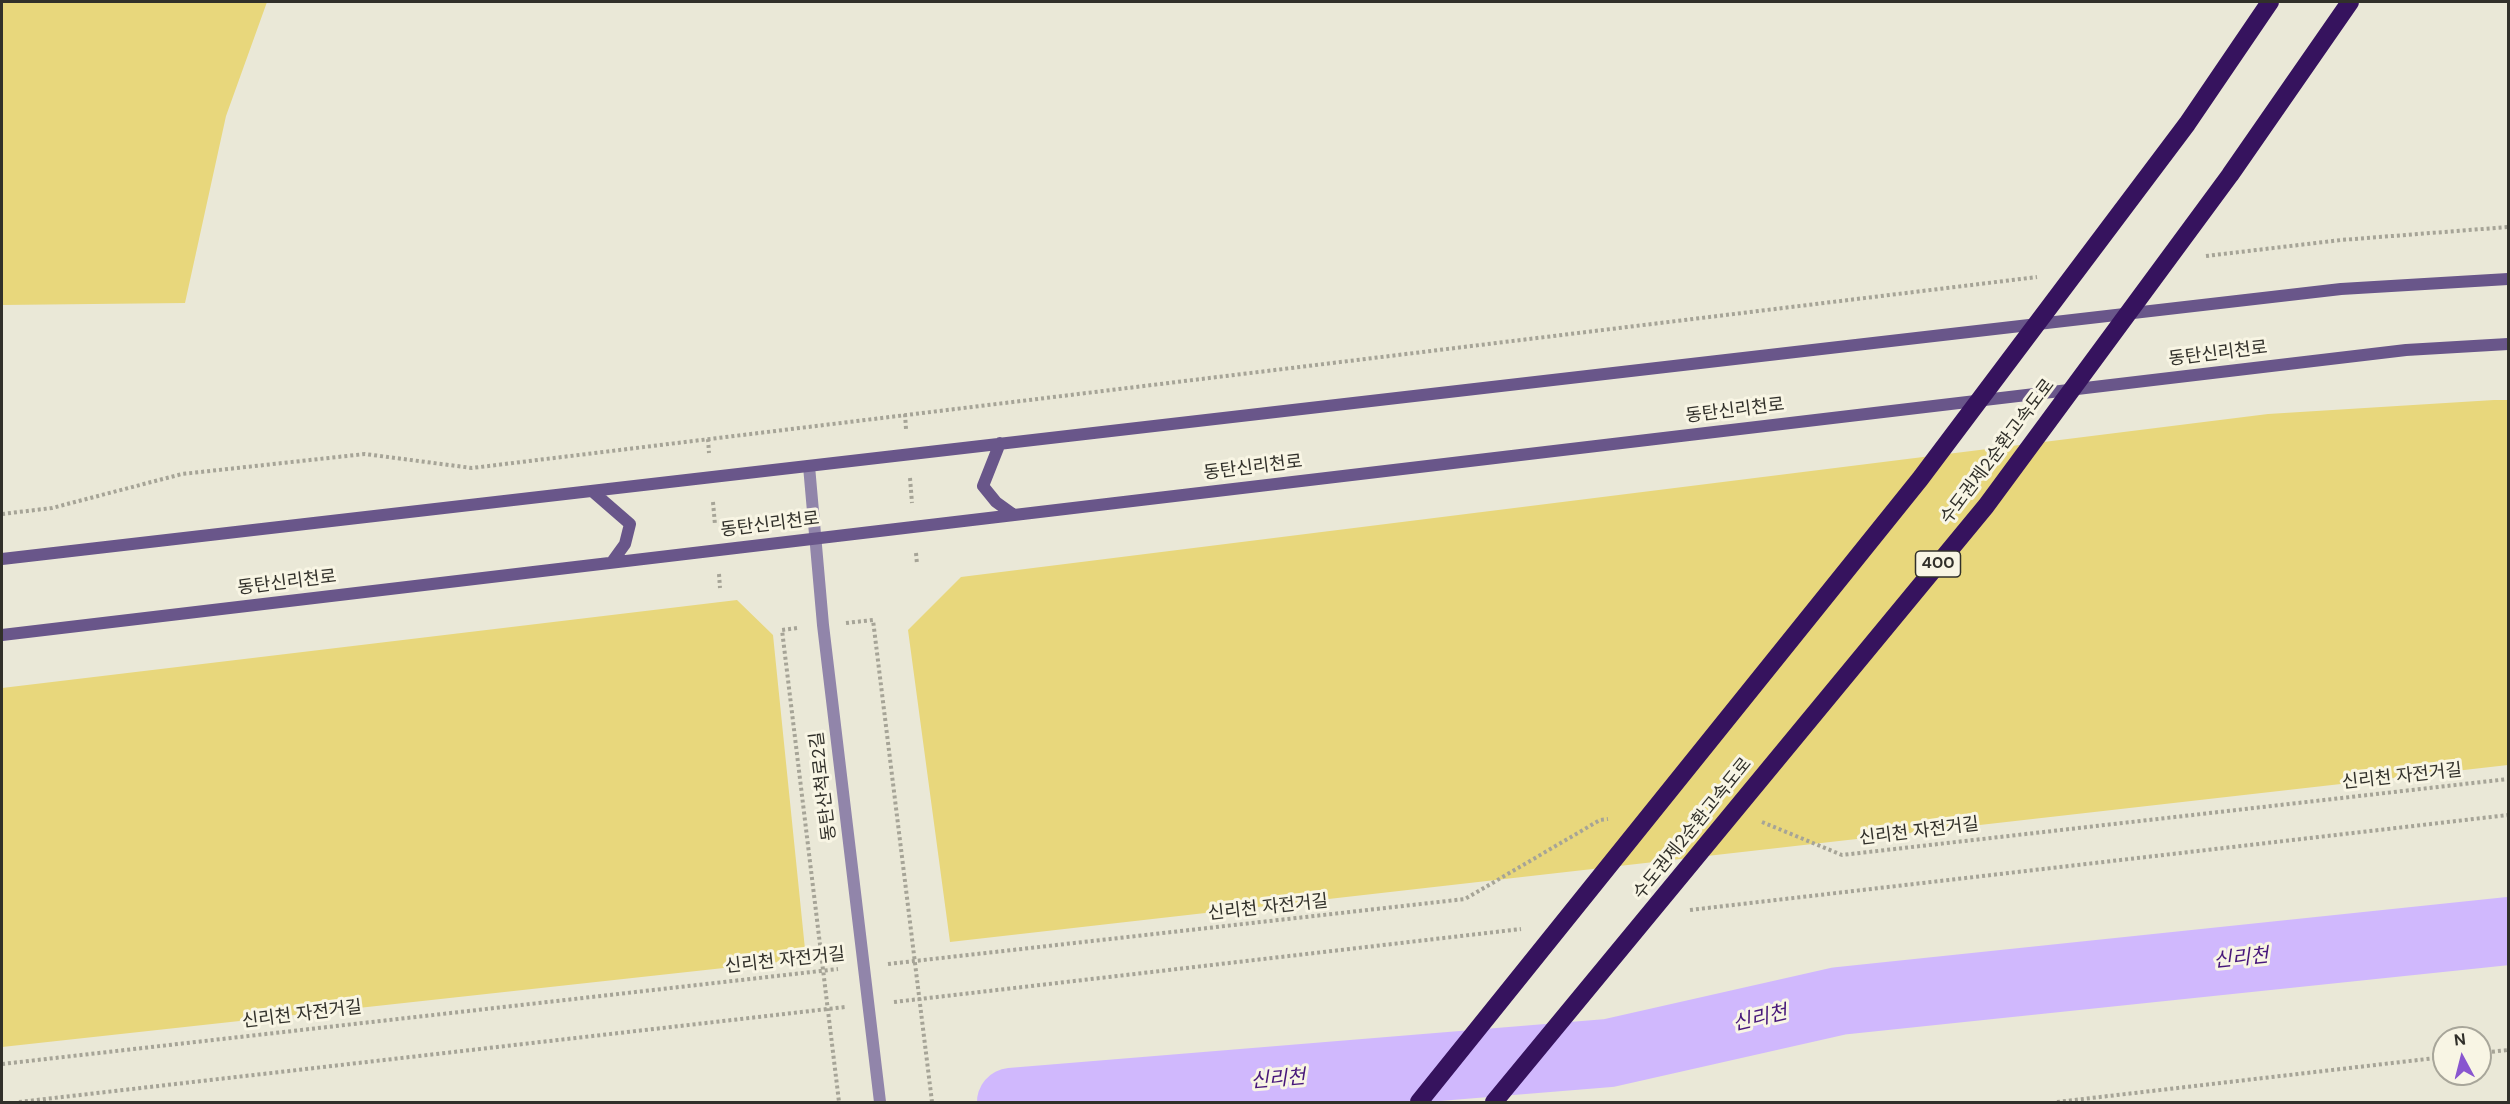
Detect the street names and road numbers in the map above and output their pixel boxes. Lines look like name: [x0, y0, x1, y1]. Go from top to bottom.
street label: 동탄신리천로: [2167, 337, 2269, 371]
street label: 수도권제2순환고속도로: [1936, 375, 2060, 529]
street label: 동탄신리천로: [1684, 394, 1786, 428]
street label: 동탄신리천로: [1202, 451, 1304, 485]
street label: 동탄신리천로: [719, 508, 821, 542]
road number: 400: [1916, 551, 1960, 577]
street label: 동탄신리천로: [236, 566, 338, 600]
street label: 동탄산척로2길: [807, 730, 841, 842]
street label: 수도권제2순환고속도로: [1629, 754, 1757, 904]
street label: 신리천 자전거길: [2341, 760, 2463, 794]
street label: 신리천 자전거길: [1858, 814, 1980, 850]
street label: 신리천 자전거길: [1207, 891, 1329, 925]
street label: 신리천 자전거길: [724, 944, 846, 978]
street label: 신리천 자전거길: [241, 997, 363, 1033]

